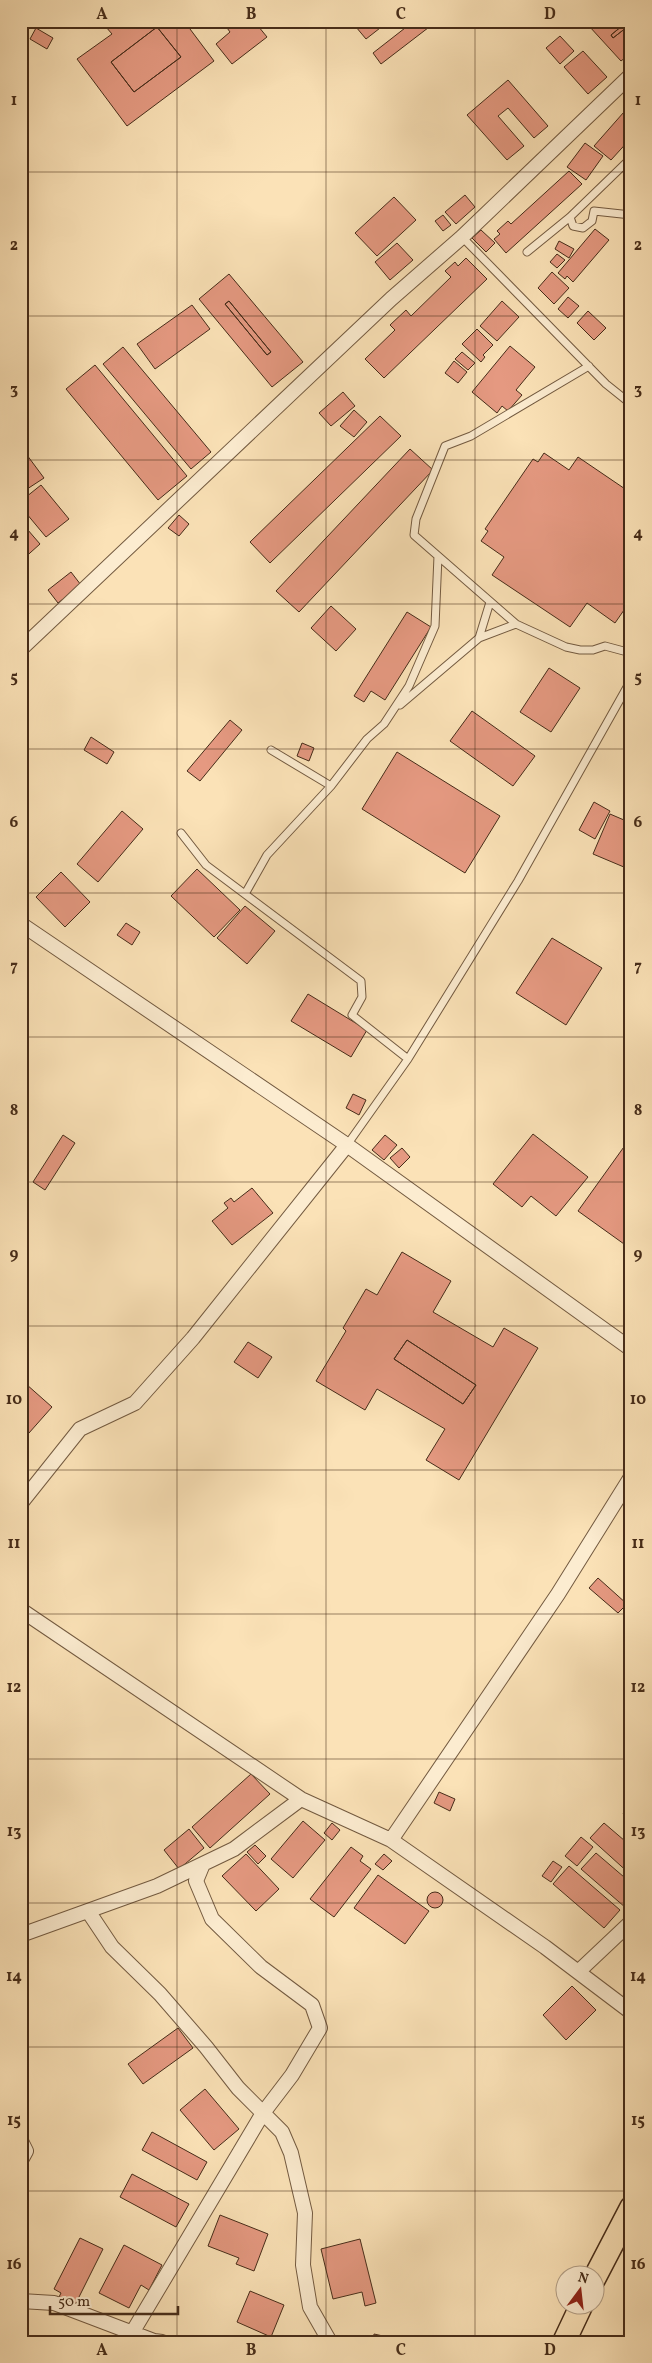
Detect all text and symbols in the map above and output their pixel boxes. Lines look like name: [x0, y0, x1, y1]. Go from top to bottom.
text: A: [96, 4, 108, 26]
text: B: [246, 4, 257, 26]
text: C: [396, 4, 406, 26]
text: D: [544, 4, 556, 26]
text: 1: [11, 90, 17, 112]
text: 1: [635, 90, 641, 112]
text: 2: [10, 235, 18, 257]
text: 2: [634, 235, 642, 257]
text: 3: [10, 379, 18, 401]
text: 3: [634, 379, 642, 401]
text: 4: [9, 523, 19, 545]
text: 4: [633, 523, 643, 545]
text: 5: [10, 667, 18, 689]
text: 5: [634, 667, 642, 689]
text: 6: [10, 812, 19, 834]
text: 6: [634, 812, 643, 834]
text: 7: [10, 956, 18, 978]
text: 7: [634, 956, 642, 978]
text: 8: [10, 1100, 18, 1122]
text: 8: [634, 1100, 642, 1122]
text: 9: [10, 1244, 19, 1266]
text: 9: [634, 1244, 643, 1266]
text: 10: [6, 1389, 22, 1411]
text: 10: [630, 1389, 646, 1411]
text: 11: [8, 1533, 20, 1555]
text: 11: [632, 1533, 644, 1555]
text: 12: [7, 1677, 21, 1699]
text: 12: [631, 1677, 645, 1699]
text: 13: [7, 1821, 21, 1843]
text: 13: [631, 1821, 645, 1843]
text: 14: [6, 1966, 22, 1988]
text: 14: [630, 1966, 646, 1988]
text: 15: [7, 2110, 21, 2132]
text: 15: [631, 2110, 645, 2132]
text: 16: [6, 2254, 22, 2276]
text: 16: [630, 2254, 646, 2276]
north arrow: [554, 2266, 604, 2316]
text: N: [576, 2268, 590, 2289]
scale bar: [50, 2283, 178, 2315]
text: 50 m: [58, 2292, 90, 2313]
text: A: [96, 2340, 108, 2362]
text: B: [246, 2340, 257, 2362]
text: C: [396, 2340, 406, 2362]
text: D: [544, 2340, 556, 2362]

